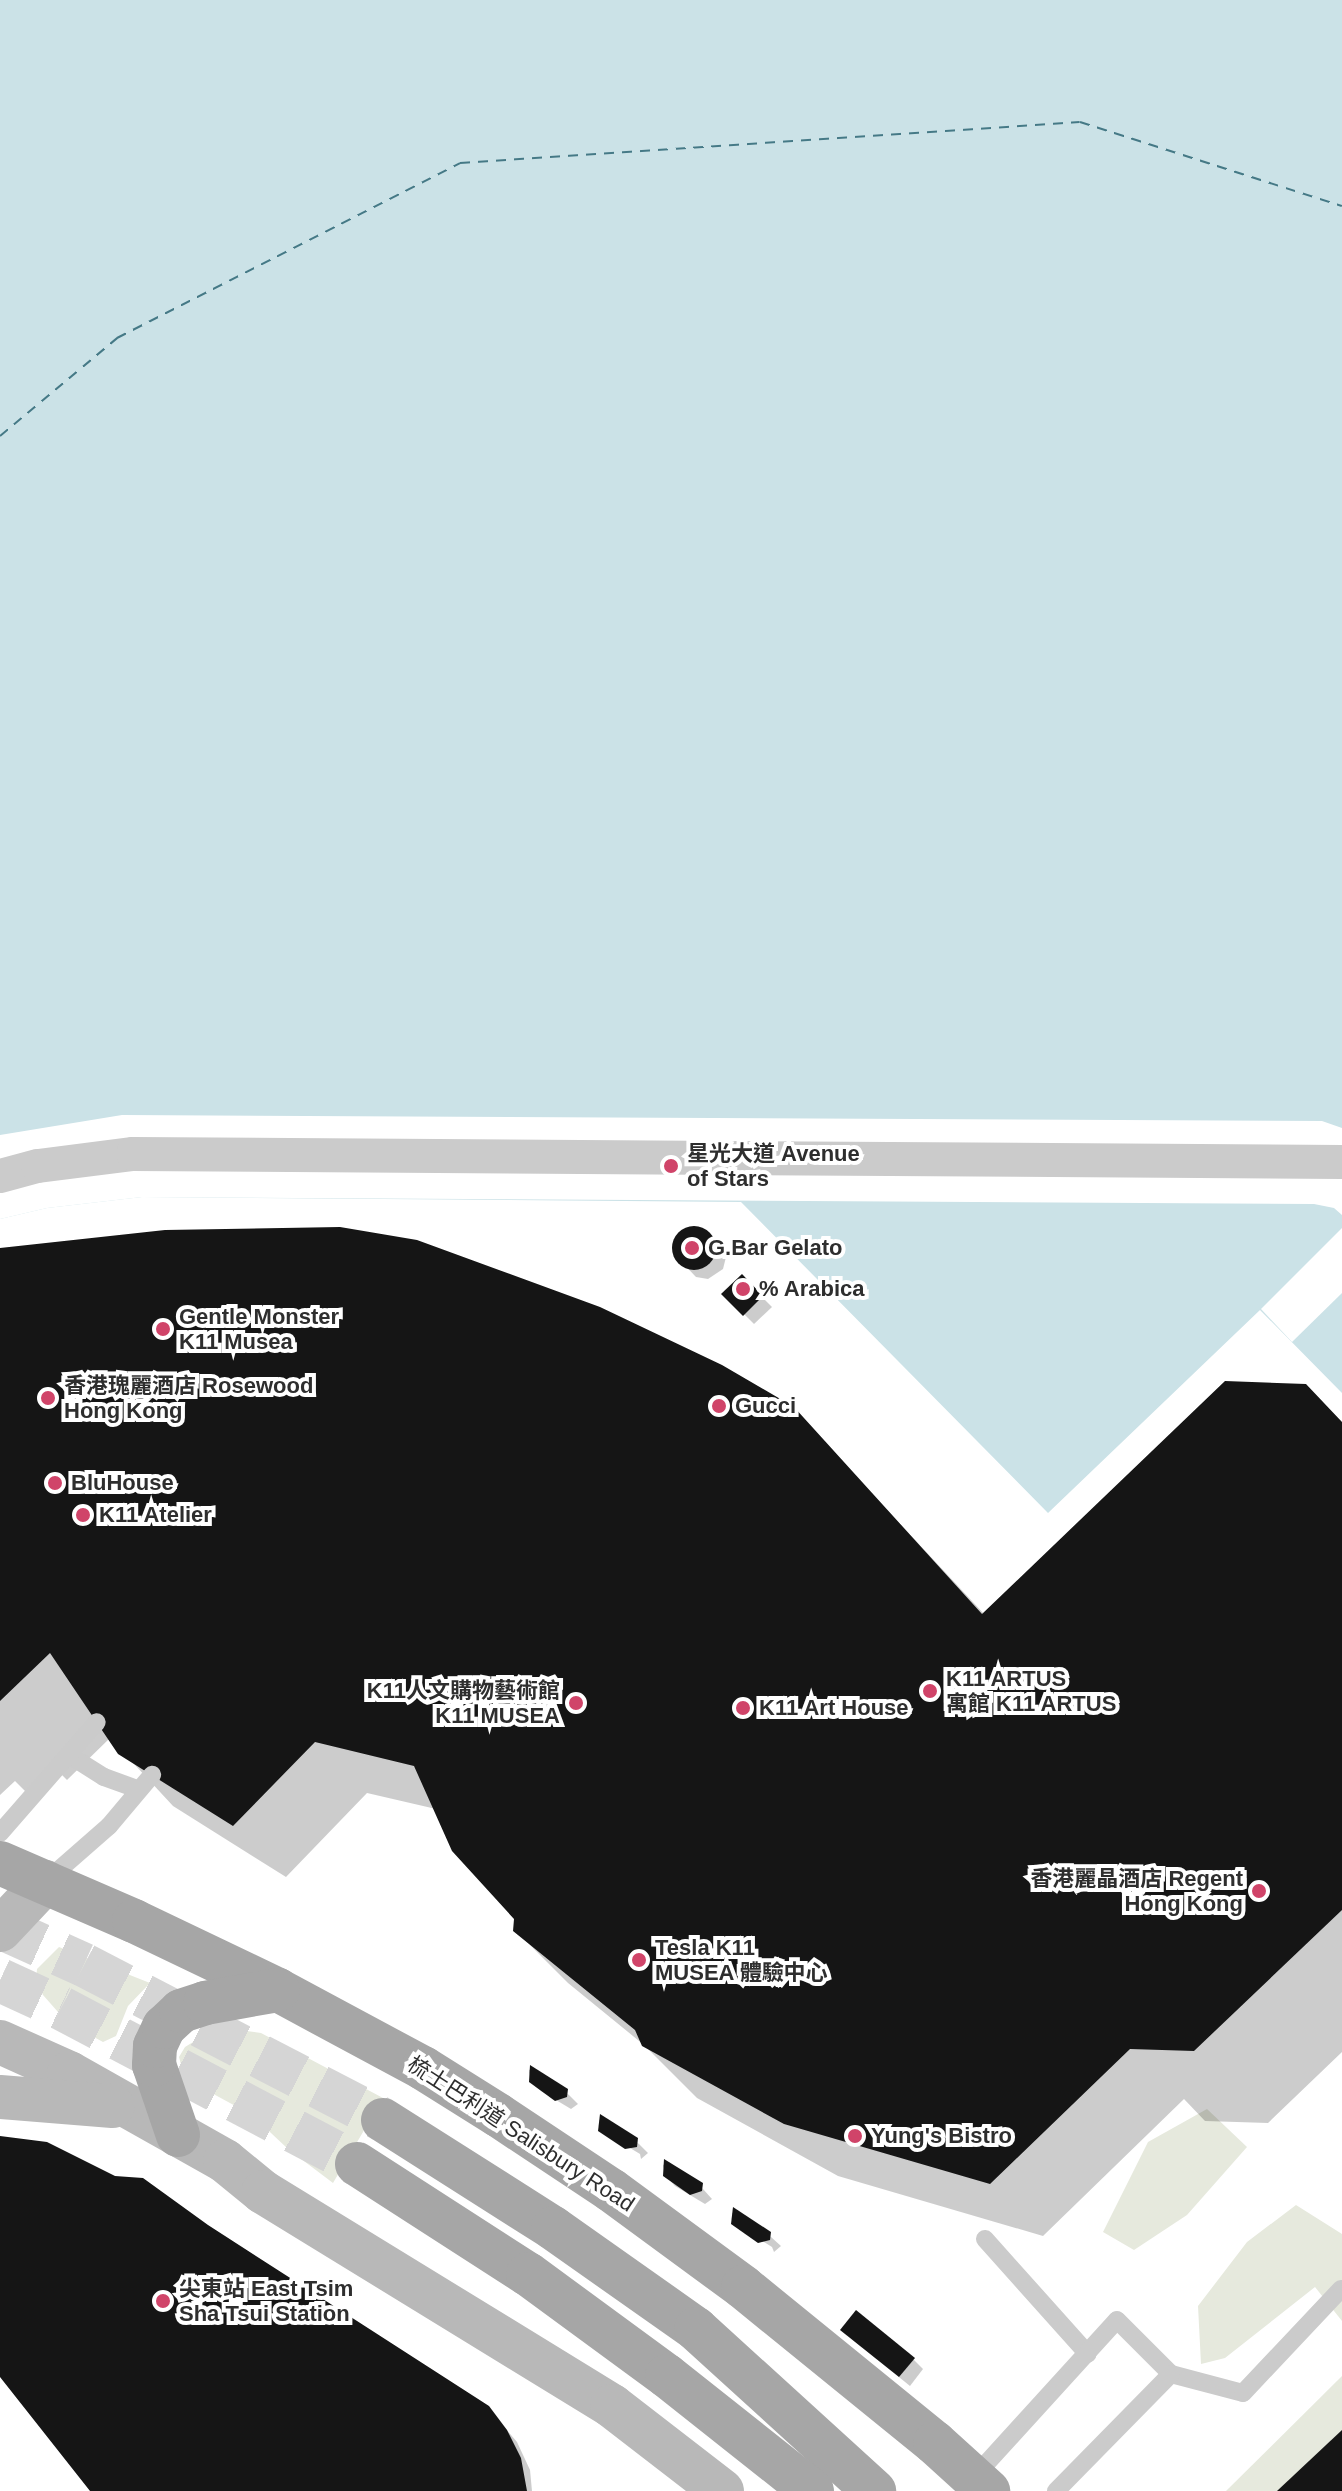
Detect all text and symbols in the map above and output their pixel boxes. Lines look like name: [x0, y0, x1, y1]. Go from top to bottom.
place label: 星光大道 Avenue of Stars: [687, 1140, 860, 1192]
marker: 星光大道 Avenue of Stars: [662, 1157, 680, 1175]
place label: G.Bar Gelato: [708, 1235, 842, 1261]
marker: G.Bar Gelato: [683, 1239, 701, 1257]
place label: % Arabica: [759, 1276, 865, 1302]
marker: % Arabica: [734, 1280, 752, 1298]
place label: Gentle Monster K11 Musea: [179, 1303, 339, 1354]
marker: Gentle Monster K11 Musea: [154, 1320, 172, 1338]
place label: 香港瑰麗酒店 Rosewood Hong Kong: [64, 1372, 313, 1424]
marker: 香港瑰麗酒店 Rosewood Hong Kong: [39, 1389, 57, 1407]
place label: Gucci: [735, 1393, 796, 1419]
marker: Gucci: [710, 1397, 728, 1415]
place label: BluHouse: [71, 1470, 174, 1496]
marker: BluHouse: [46, 1474, 64, 1492]
place label: K11 Atelier: [99, 1502, 213, 1528]
marker: K11 Atelier: [74, 1506, 92, 1524]
place label: K11 ARTUS 寓館 K11 ARTUS: [946, 1665, 1117, 1716]
place label: K11人文購物藝術館 K11 MUSEA: [367, 1677, 560, 1728]
marker: K11 ARTUS 寓館 K11 ARTUS: [921, 1682, 939, 1700]
marker: K11人文購物藝術館 K11 MUSEA: [567, 1694, 585, 1712]
place label: K11 Art House: [759, 1695, 909, 1721]
marker: K11 Art House: [734, 1699, 752, 1717]
place label: 香港麗晶酒店 Regent Hong Kong: [1030, 1865, 1243, 1916]
marker: 香港麗晶酒店 Regent Hong Kong: [1250, 1882, 1268, 1900]
place label: Tesla K11 MUSEA 體驗中心: [655, 1934, 829, 1986]
marker: Tesla K11 MUSEA 體驗中心: [630, 1951, 648, 1969]
street label: 梳士巴利道 Salisbury Road: [403, 2051, 639, 2217]
place label: Yung's Bistro: [871, 2123, 1012, 2149]
marker: Yung's Bistro: [846, 2127, 864, 2145]
place label: 尖東站 East Tsim Sha Tsui Station: [179, 2275, 353, 2326]
marker: 尖東站 East Tsim Sha Tsui Station: [154, 2292, 172, 2310]

